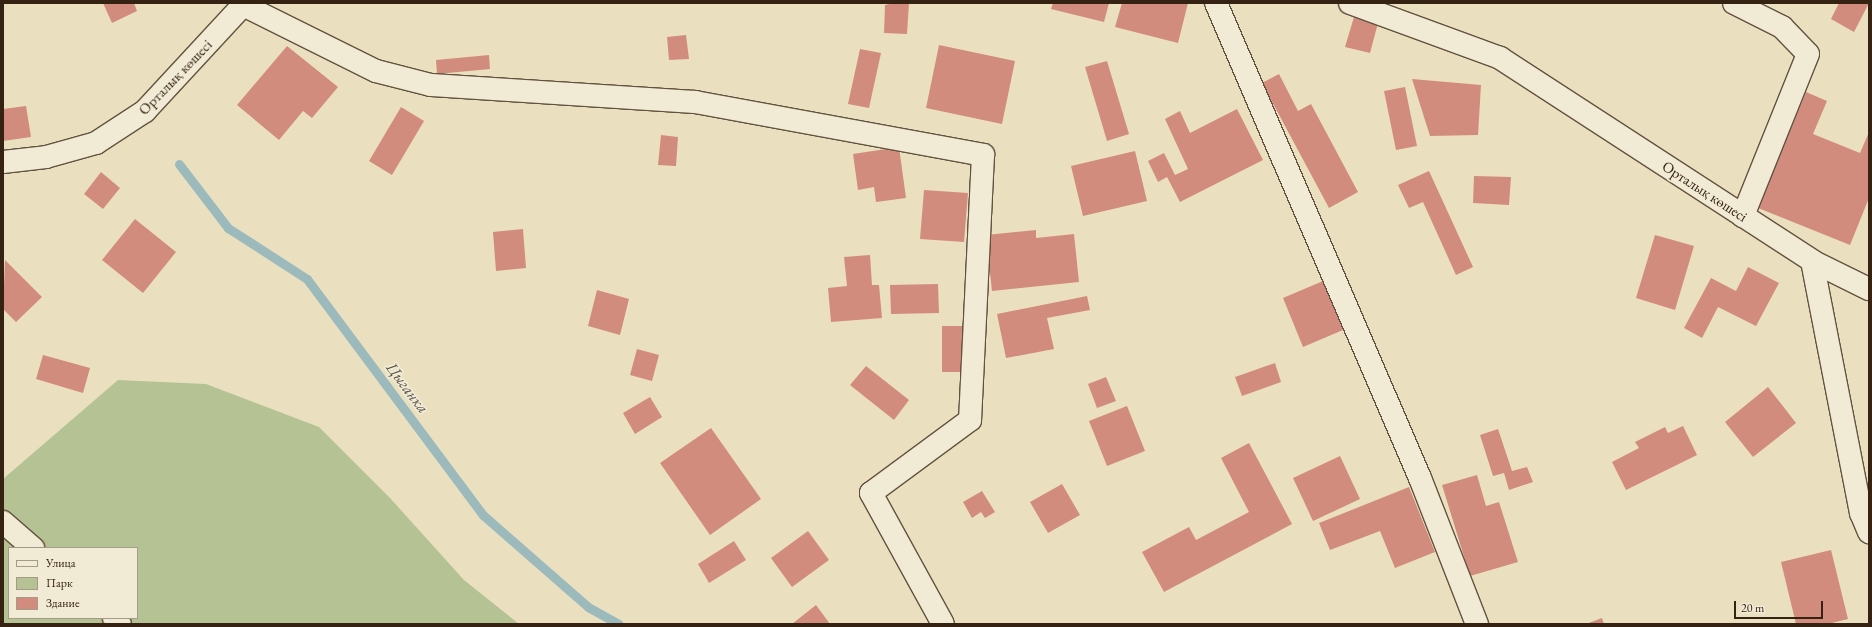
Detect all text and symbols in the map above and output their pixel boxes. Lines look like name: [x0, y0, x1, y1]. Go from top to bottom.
street label: Орталық көшесі: [134, 35, 216, 119]
street label: Орталық көшесі: [1659, 157, 1751, 225]
water label: Цыганка: [382, 359, 432, 417]
legend: [8, 547, 138, 619]
text: Улица: [46, 555, 76, 571]
text: Парк: [46, 575, 73, 591]
scale bar: [1736, 593, 1825, 619]
text: Здание: [46, 595, 80, 611]
text: 20 m: [1741, 600, 1764, 616]

